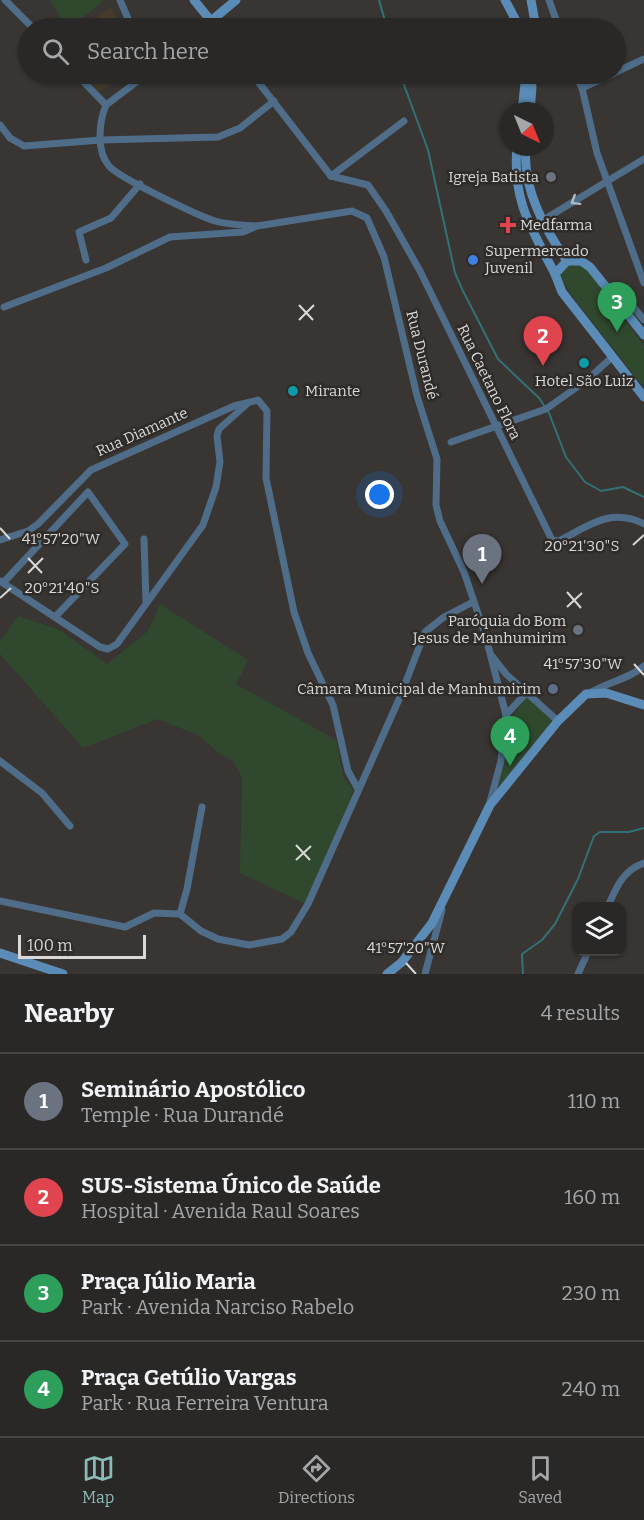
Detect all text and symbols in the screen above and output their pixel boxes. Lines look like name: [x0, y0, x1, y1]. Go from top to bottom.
search box: [18, 18, 626, 84]
icon: search: [39, 35, 72, 68]
text: Search here: [87, 38, 209, 65]
north arrow: [500, 102, 554, 156]
place label: Igreja Batista: [448, 168, 539, 186]
marker: Igreja Batista: [544, 170, 558, 184]
one-way arrow: [571, 193, 581, 205]
place label: Medfarma: [520, 216, 593, 234]
marker: Medfarma: [501, 218, 515, 232]
place label: Supermercado Juvenil: [484, 242, 589, 277]
marker: Supermercado Juvenil: [466, 253, 480, 267]
pin: 3: [598, 282, 636, 332]
street label: Rua Durandé: [402, 309, 442, 401]
pin: 2: [524, 316, 562, 366]
street label: Rua Caetano Flora: [453, 321, 525, 443]
marker: Hotel São Luiz: [577, 356, 591, 370]
place label: Hotel São Luiz: [535, 372, 633, 390]
place label: Mirante: [305, 382, 360, 400]
marker: Mirante: [286, 384, 300, 398]
street label: Rua Diamante: [93, 404, 191, 460]
your location: [365, 480, 394, 509]
text: 41°57'20"W: [22, 530, 101, 548]
pin: 1: [462, 534, 502, 584]
text: 20°21'30"S: [545, 537, 619, 555]
text: 20°21'40"S: [24, 579, 100, 597]
place label: Paróquia do Bom Jesus de Manhumirim: [412, 612, 567, 647]
marker: Paróquia do Bom Jesus de Manhumirim: [571, 623, 585, 637]
text: 41°57'30"W: [544, 655, 623, 673]
place label: Câmara Municipal de Manhumirim: [297, 680, 542, 698]
marker: Câmara Municipal de Manhumirim: [546, 682, 560, 696]
pin: 4: [490, 716, 530, 766]
map controls: [572, 902, 626, 956]
button: layers: [572, 902, 626, 956]
scale bar: [18, 932, 146, 960]
text: 100 m: [27, 936, 72, 955]
text: 41°57'20"W: [367, 939, 446, 957]
text: Nearby: [24, 998, 114, 1029]
text: 4 results: [541, 1001, 620, 1025]
text: Seminário Apostólico: [81, 1076, 305, 1103]
text: 1: [39, 1089, 48, 1113]
text: 110 m: [568, 1089, 620, 1113]
text: Temple · Rua Durandé: [81, 1103, 284, 1127]
text: SUS-Sistema Único de Saúde: [81, 1172, 381, 1199]
text: 2: [38, 1185, 49, 1209]
text: 160 m: [564, 1185, 620, 1209]
text: Hospital · Avenida Raul Soares: [81, 1199, 360, 1223]
text: Praça Júlio Maria: [81, 1268, 256, 1295]
text: 3: [38, 1281, 49, 1305]
text: 230 m: [562, 1281, 620, 1305]
text: Park · Avenida Narciso Rabelo: [81, 1295, 354, 1319]
text: Praça Getúlio Vargas: [81, 1364, 297, 1391]
text: 4: [37, 1377, 50, 1401]
text: 240 m: [562, 1377, 620, 1401]
text: Park · Rua Ferreira Ventura: [81, 1391, 329, 1415]
tab: Map: [82, 1452, 115, 1507]
tab: Directions: [278, 1452, 355, 1507]
tab: Saved: [518, 1452, 562, 1507]

